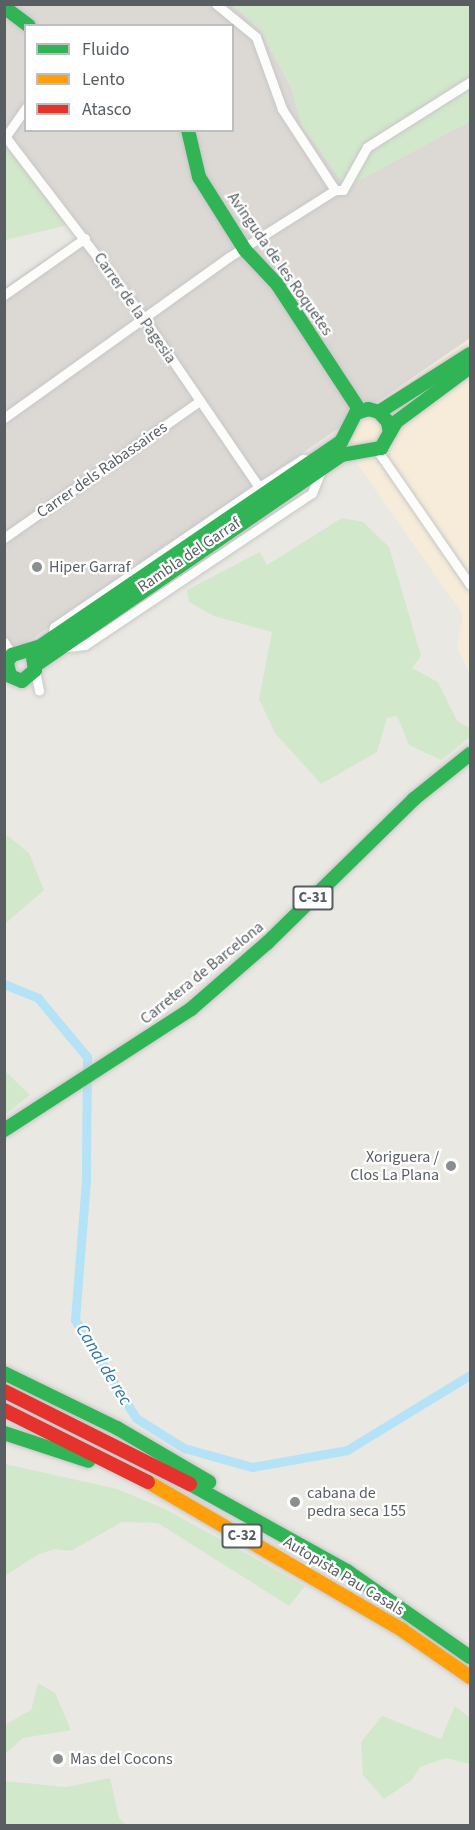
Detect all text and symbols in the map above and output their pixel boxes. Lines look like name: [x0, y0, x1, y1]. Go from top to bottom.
legend: [24, 24, 234, 132]
text: Fluido: [82, 37, 129, 62]
text: Lento: [82, 67, 125, 92]
text: Atasco: [82, 97, 131, 122]
street label: Avinguda de les Roquetes: [223, 189, 337, 339]
street label: Carrer de la Pagesia: [90, 249, 180, 367]
street label: Carrer dels Rabassaires: [33, 418, 171, 522]
street label: Rambla del Garraf: [134, 513, 244, 597]
place label: Hiper Garraf: [49, 557, 130, 577]
marker: Hiper Garraf: [30, 560, 44, 574]
road number: C-31: [292, 886, 334, 910]
street label: Carretera de Barcelona: [137, 917, 267, 1029]
place label: Xoriguera / Clos La Plana: [350, 1147, 439, 1185]
marker: Xoriguera / Clos La Plana: [444, 1159, 458, 1173]
water label: Canal de rec: [70, 1320, 136, 1410]
place label: cabana de pedra seca 155: [307, 1483, 406, 1521]
marker: cabana de pedra seca 155: [288, 1495, 302, 1509]
road number: C-32: [221, 1524, 263, 1548]
street label: Autopista Pau Casals: [280, 1532, 408, 1620]
place label: Mas del Cocons: [70, 1749, 173, 1769]
marker: Mas del Cocons: [51, 1752, 65, 1766]

